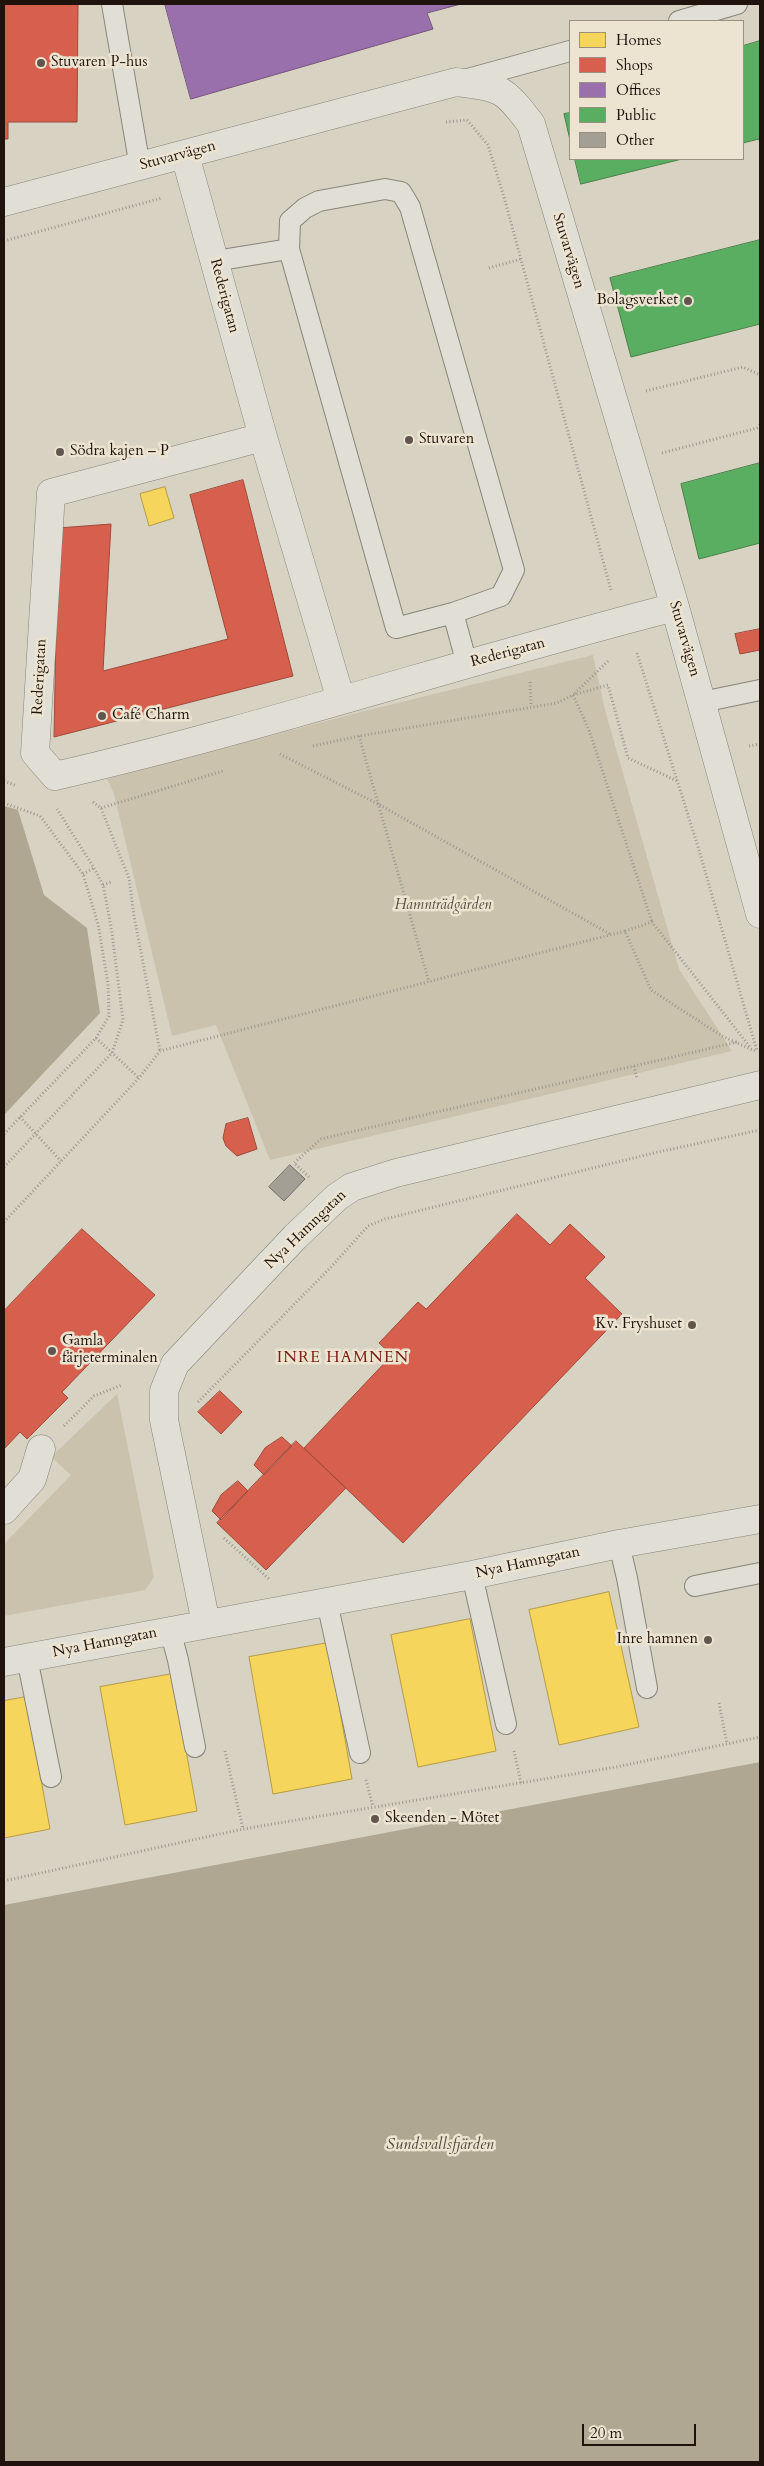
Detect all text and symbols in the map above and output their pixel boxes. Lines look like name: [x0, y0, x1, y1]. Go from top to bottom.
legend: [569, 20, 744, 160]
text: Homes: [616, 30, 661, 50]
place label: Stuvaren P-hus: [51, 54, 147, 72]
text: Shops: [616, 55, 653, 75]
marker: Stuvaren P-hus: [35, 57, 47, 69]
text: Offices: [616, 80, 661, 100]
text: Public: [616, 105, 656, 125]
text: Other: [616, 130, 654, 150]
street label: Stuvarvägen: [138, 137, 218, 175]
street label: Stuvarvägen: [548, 211, 588, 291]
street label: Rederigatan: [205, 257, 243, 335]
place label: Bolagsverket: [597, 292, 678, 310]
marker: Bolagsverket: [682, 295, 694, 307]
place label: Stuvaren: [419, 431, 474, 449]
marker: Stuvaren: [403, 434, 415, 446]
place label: Södra kajen – P: [70, 443, 169, 461]
marker: Södra kajen – P: [54, 446, 66, 458]
street label: Stuvarvägen: [665, 599, 703, 679]
street label: Rederigatan: [469, 634, 547, 672]
street label: Rederigatan: [29, 638, 51, 716]
place label: Café Charm: [112, 707, 190, 725]
marker: Café Charm: [96, 710, 108, 722]
park label: Hamnträdgården: [394, 897, 492, 915]
street label: Nya Hamngatan: [262, 1187, 350, 1273]
place label: Kv. Fryshuset: [595, 1316, 682, 1334]
marker: Kv. Fryshuset: [686, 1319, 698, 1331]
place label: Gamla färjeterminalen: [62, 1333, 158, 1368]
marker: Gamla färjeterminalen: [46, 1345, 58, 1357]
district label: INRE HAMNEN: [275, 1348, 411, 1368]
street label: Nya Hamngatan: [474, 1543, 582, 1583]
street label: Nya Hamngatan: [51, 1624, 159, 1662]
place label: Inre hamnen: [617, 1631, 698, 1649]
marker: Inre hamnen: [702, 1634, 714, 1646]
place label: Skeenden - Mötet: [385, 1810, 499, 1828]
marker: Skeenden - Mötet: [369, 1813, 381, 1825]
water label: Sundsvallsfjärden: [386, 2135, 494, 2155]
scale bar: [584, 2414, 698, 2446]
text: 20 m: [590, 2423, 622, 2443]

